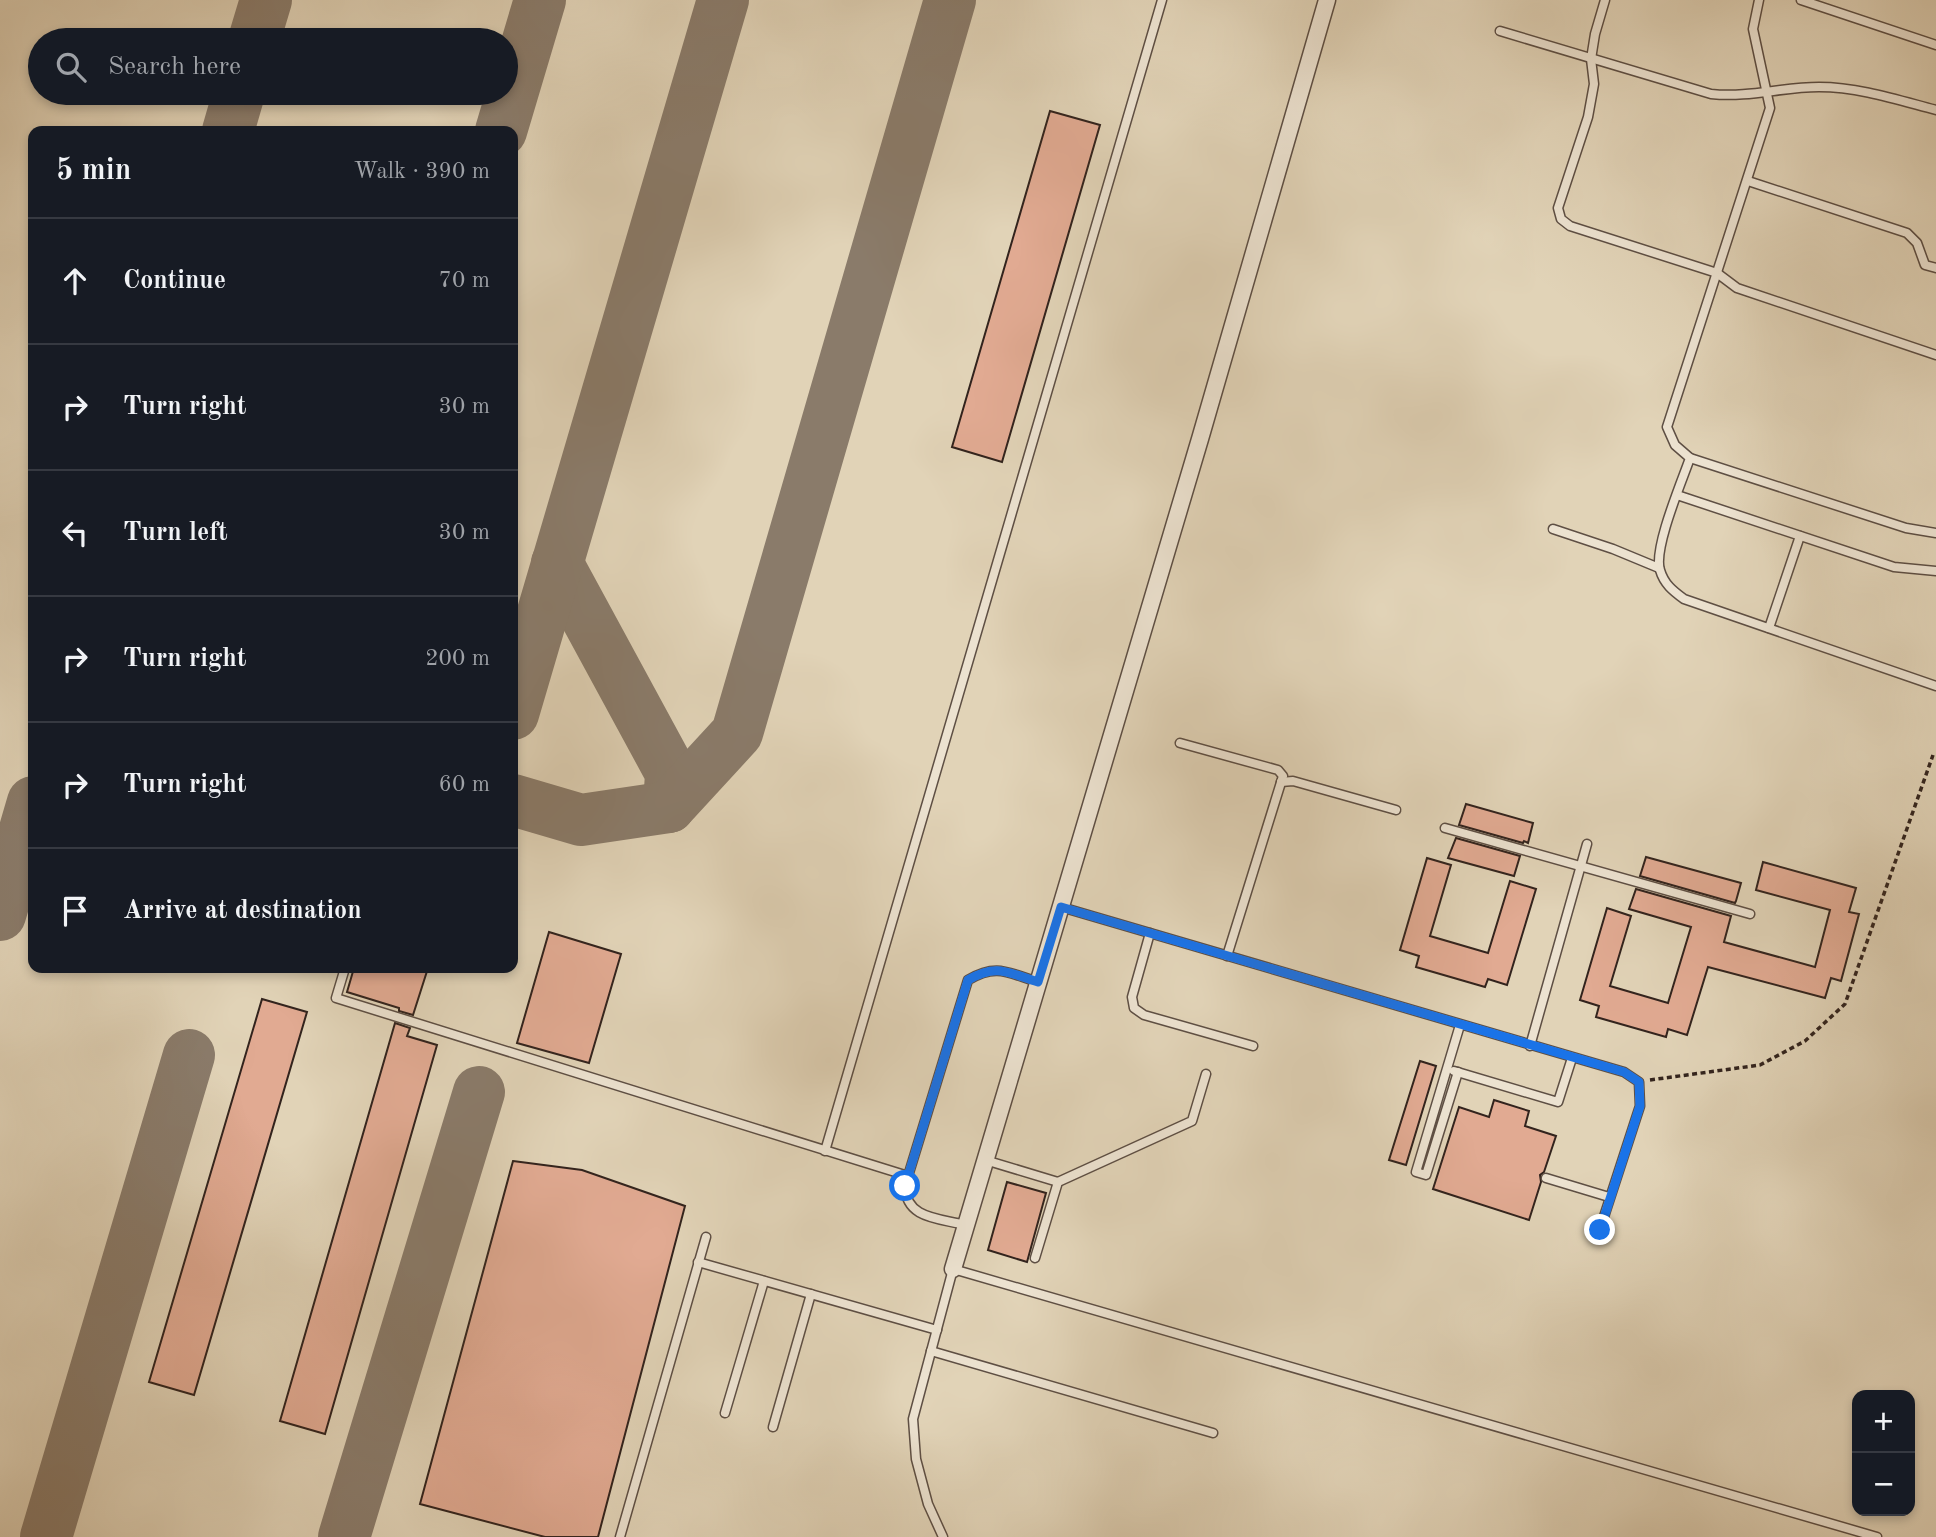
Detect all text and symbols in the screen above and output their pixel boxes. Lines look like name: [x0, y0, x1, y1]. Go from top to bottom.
search box: [28, 28, 518, 105]
icon: search: [52, 48, 90, 86]
text: Search here: [108, 54, 241, 80]
text: 5 min: [56, 156, 131, 186]
text: Walk · 390 m: [354, 160, 490, 183]
icon: ahead: [56, 262, 94, 300]
text: Continue: [123, 268, 226, 294]
text: 70 m: [439, 269, 490, 292]
icon: right: [56, 388, 94, 426]
text: Turn right: [123, 394, 246, 420]
text: 30 m: [439, 395, 490, 418]
icon: left: [56, 514, 94, 552]
text: Turn left: [123, 520, 228, 546]
text: 30 m: [439, 521, 490, 544]
icon: right: [56, 640, 94, 678]
text: Turn right: [123, 646, 246, 672]
text: 200 m: [425, 647, 490, 670]
icon: right: [56, 766, 94, 804]
text: Turn right: [123, 772, 246, 798]
text: 60 m: [439, 773, 490, 796]
icon: arrive: [56, 892, 94, 930]
text: Arrive at destination: [123, 898, 362, 924]
route start: [889, 1170, 920, 1201]
route end: [1584, 1214, 1615, 1245]
map controls: [1852, 1390, 1915, 1516]
button: +: [1852, 1390, 1915, 1453]
button: −: [1852, 1453, 1915, 1516]

